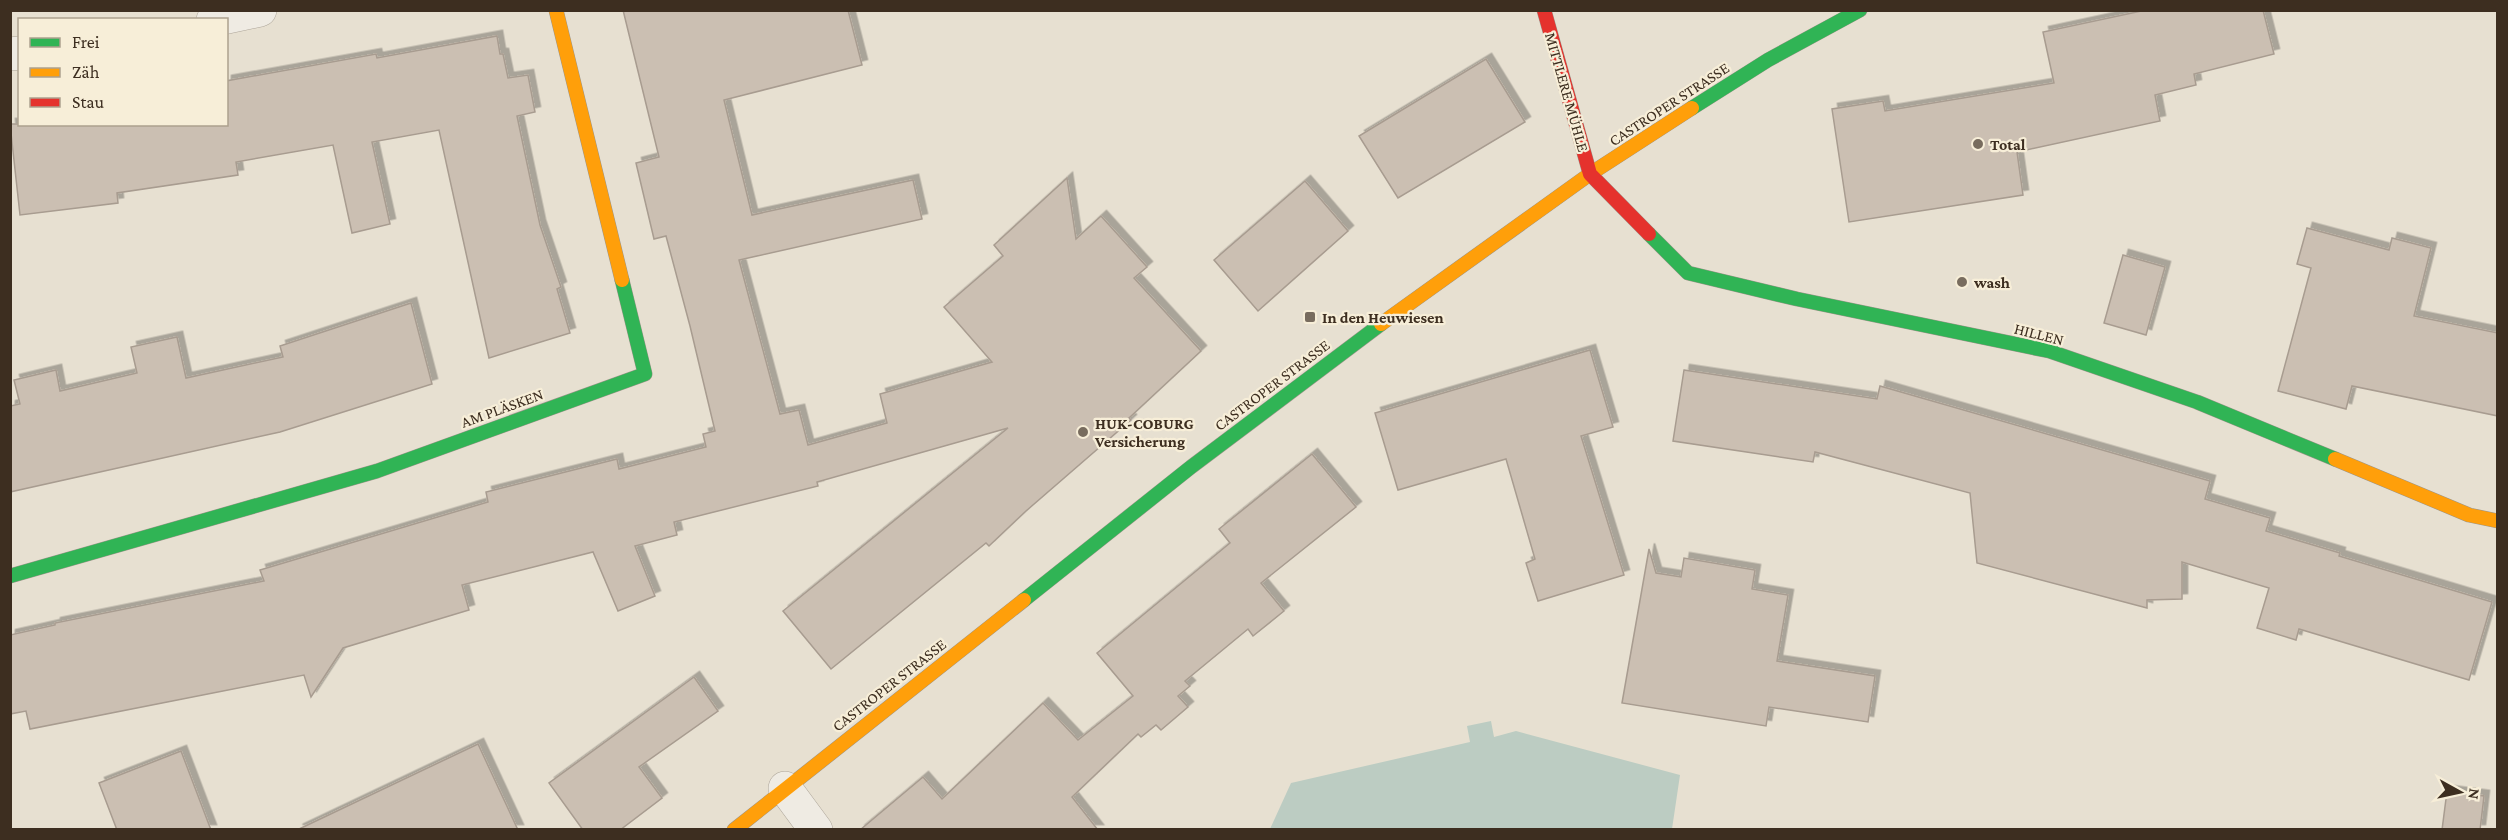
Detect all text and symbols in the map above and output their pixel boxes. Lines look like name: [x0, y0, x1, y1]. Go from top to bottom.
legend: [18, 18, 228, 126]
street label: MITTLERE MÜHLE: [1542, 30, 1592, 154]
text: Frei: [72, 32, 100, 52]
street label: CASTROPER STRASSE: [1606, 59, 1732, 149]
text: Zäh: [72, 62, 100, 82]
text: Stau: [72, 92, 105, 112]
place label: Total: [1990, 136, 2026, 153]
marker: Total: [1971, 137, 1985, 151]
place label: wash: [1973, 274, 2010, 291]
marker: wash: [1955, 275, 1969, 289]
place label: In den Heuwiesen: [1322, 309, 1444, 326]
marker: In den Heuwiesen: [1303, 310, 1317, 324]
street label: HILLEN: [2012, 320, 2066, 348]
street label: CASTROPER STRASSE: [1211, 336, 1333, 434]
street label: AM PLÄSKEN: [459, 385, 545, 431]
place label: HUK-COBURG Versicherung: [1094, 415, 1194, 450]
marker: HUK-COBURG Versicherung: [1076, 425, 1090, 439]
street label: CASTROPER STRASSE: [829, 635, 949, 735]
north arrow: [2430, 762, 2490, 822]
text: N: [2465, 787, 2484, 801]

